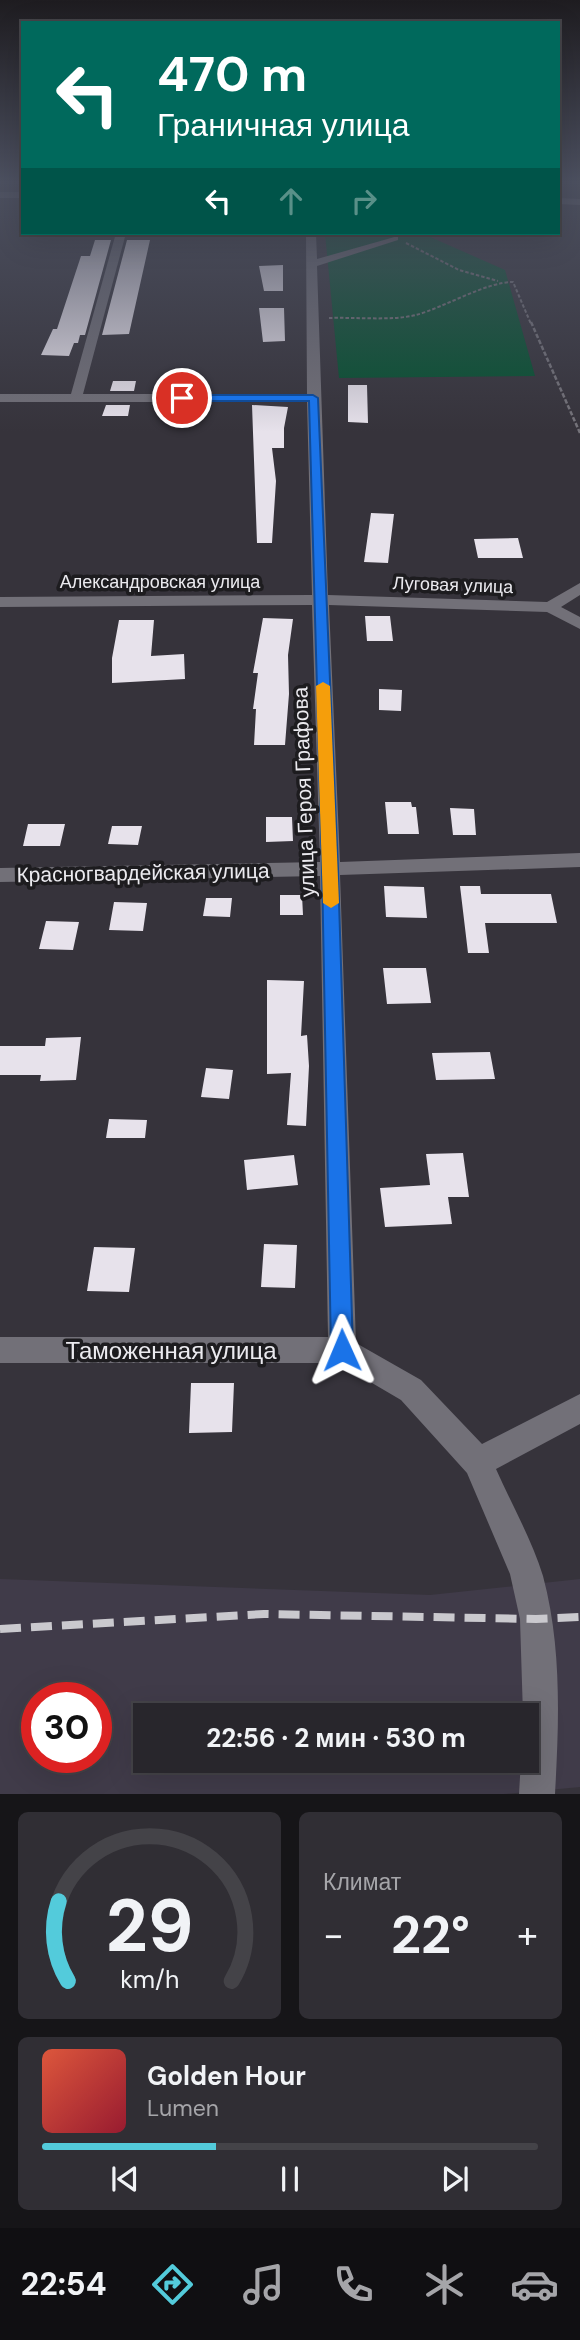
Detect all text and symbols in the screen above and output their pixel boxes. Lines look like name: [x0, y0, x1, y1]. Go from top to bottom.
text: 470 m: [157, 42, 307, 106]
icon: left: [42, 49, 133, 140]
text: Граничная улица: [157, 104, 410, 146]
icon: left: [199, 182, 237, 220]
icon: ahead: [272, 182, 310, 220]
icon: right: [345, 182, 383, 220]
pin: [152, 368, 212, 428]
icon: arrive: [163, 379, 201, 417]
street label: Александровская улица: [60, 570, 261, 594]
street label: Луговая улица: [392, 571, 515, 599]
street label: улица Героя Графова: [286, 686, 322, 898]
street label: Красногвардейская улица: [16, 857, 270, 889]
position arrow: [305, 1313, 379, 1387]
street label: Таможенная улица: [65, 1335, 277, 1366]
speed limit sign: 30: [21, 1682, 112, 1773]
text: 22:56 · 2 мин · 530 m: [206, 1721, 466, 1755]
text: Климат: [323, 1867, 401, 1897]
text: 29: [106, 1880, 193, 1975]
text: 22°: [391, 1901, 470, 1969]
text: −: [323, 1910, 344, 1960]
text: +: [517, 1910, 538, 1960]
text: km/h: [120, 1963, 179, 1996]
text: Golden Hour: [147, 2059, 306, 2093]
text: Lumen: [147, 2093, 219, 2123]
icon: previous: [106, 2160, 144, 2198]
icon: pause: [271, 2160, 309, 2198]
icon: next: [436, 2160, 474, 2198]
icon: directions: [148, 2260, 197, 2309]
icon: music: [239, 2260, 288, 2309]
icon: phone: [329, 2260, 378, 2309]
icon: climate: [420, 2260, 469, 2309]
icon: car: [510, 2260, 559, 2309]
text: 22:54: [21, 2263, 107, 2305]

